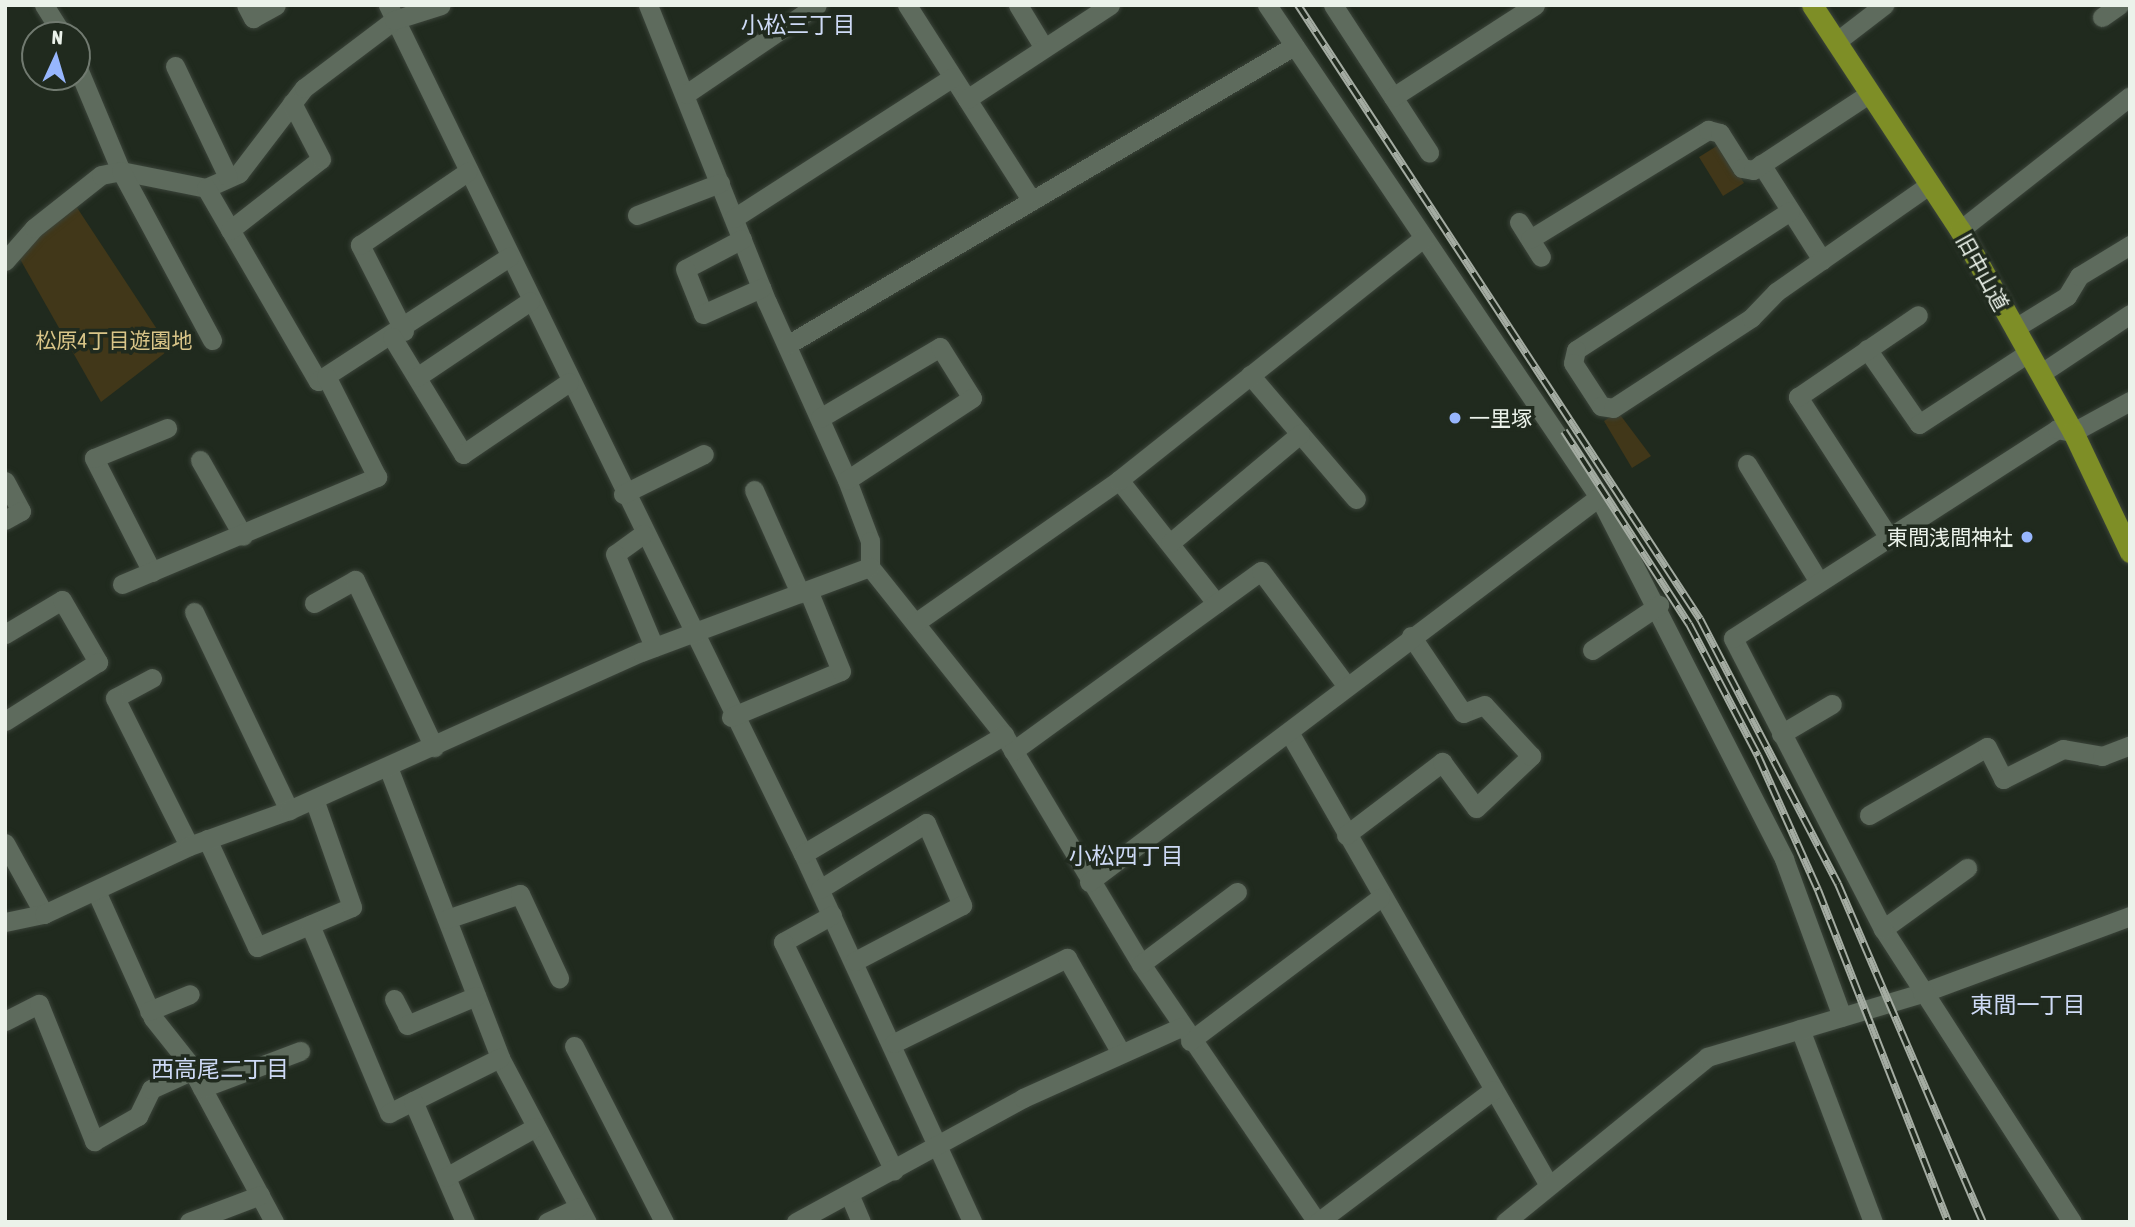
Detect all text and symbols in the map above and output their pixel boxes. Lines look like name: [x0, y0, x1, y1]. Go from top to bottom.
district label: 小松三丁目: [741, 11, 855, 39]
north arrow: [21, 21, 91, 91]
text: N: [51, 26, 64, 48]
street label: 旧中山道: [1952, 229, 2014, 315]
park label: 松原4丁目遊園地: [36, 327, 192, 353]
place label: 一里塚: [1469, 405, 1532, 431]
marker: 一里塚: [1447, 410, 1463, 426]
place label: 東間浅間神社: [1887, 524, 2013, 550]
marker: 東間浅間神社: [2019, 529, 2035, 545]
district label: 小松四丁目: [1069, 842, 1183, 870]
district label: 東間一丁目: [1971, 991, 2085, 1019]
district label: 西高尾二丁目: [151, 1055, 289, 1083]

